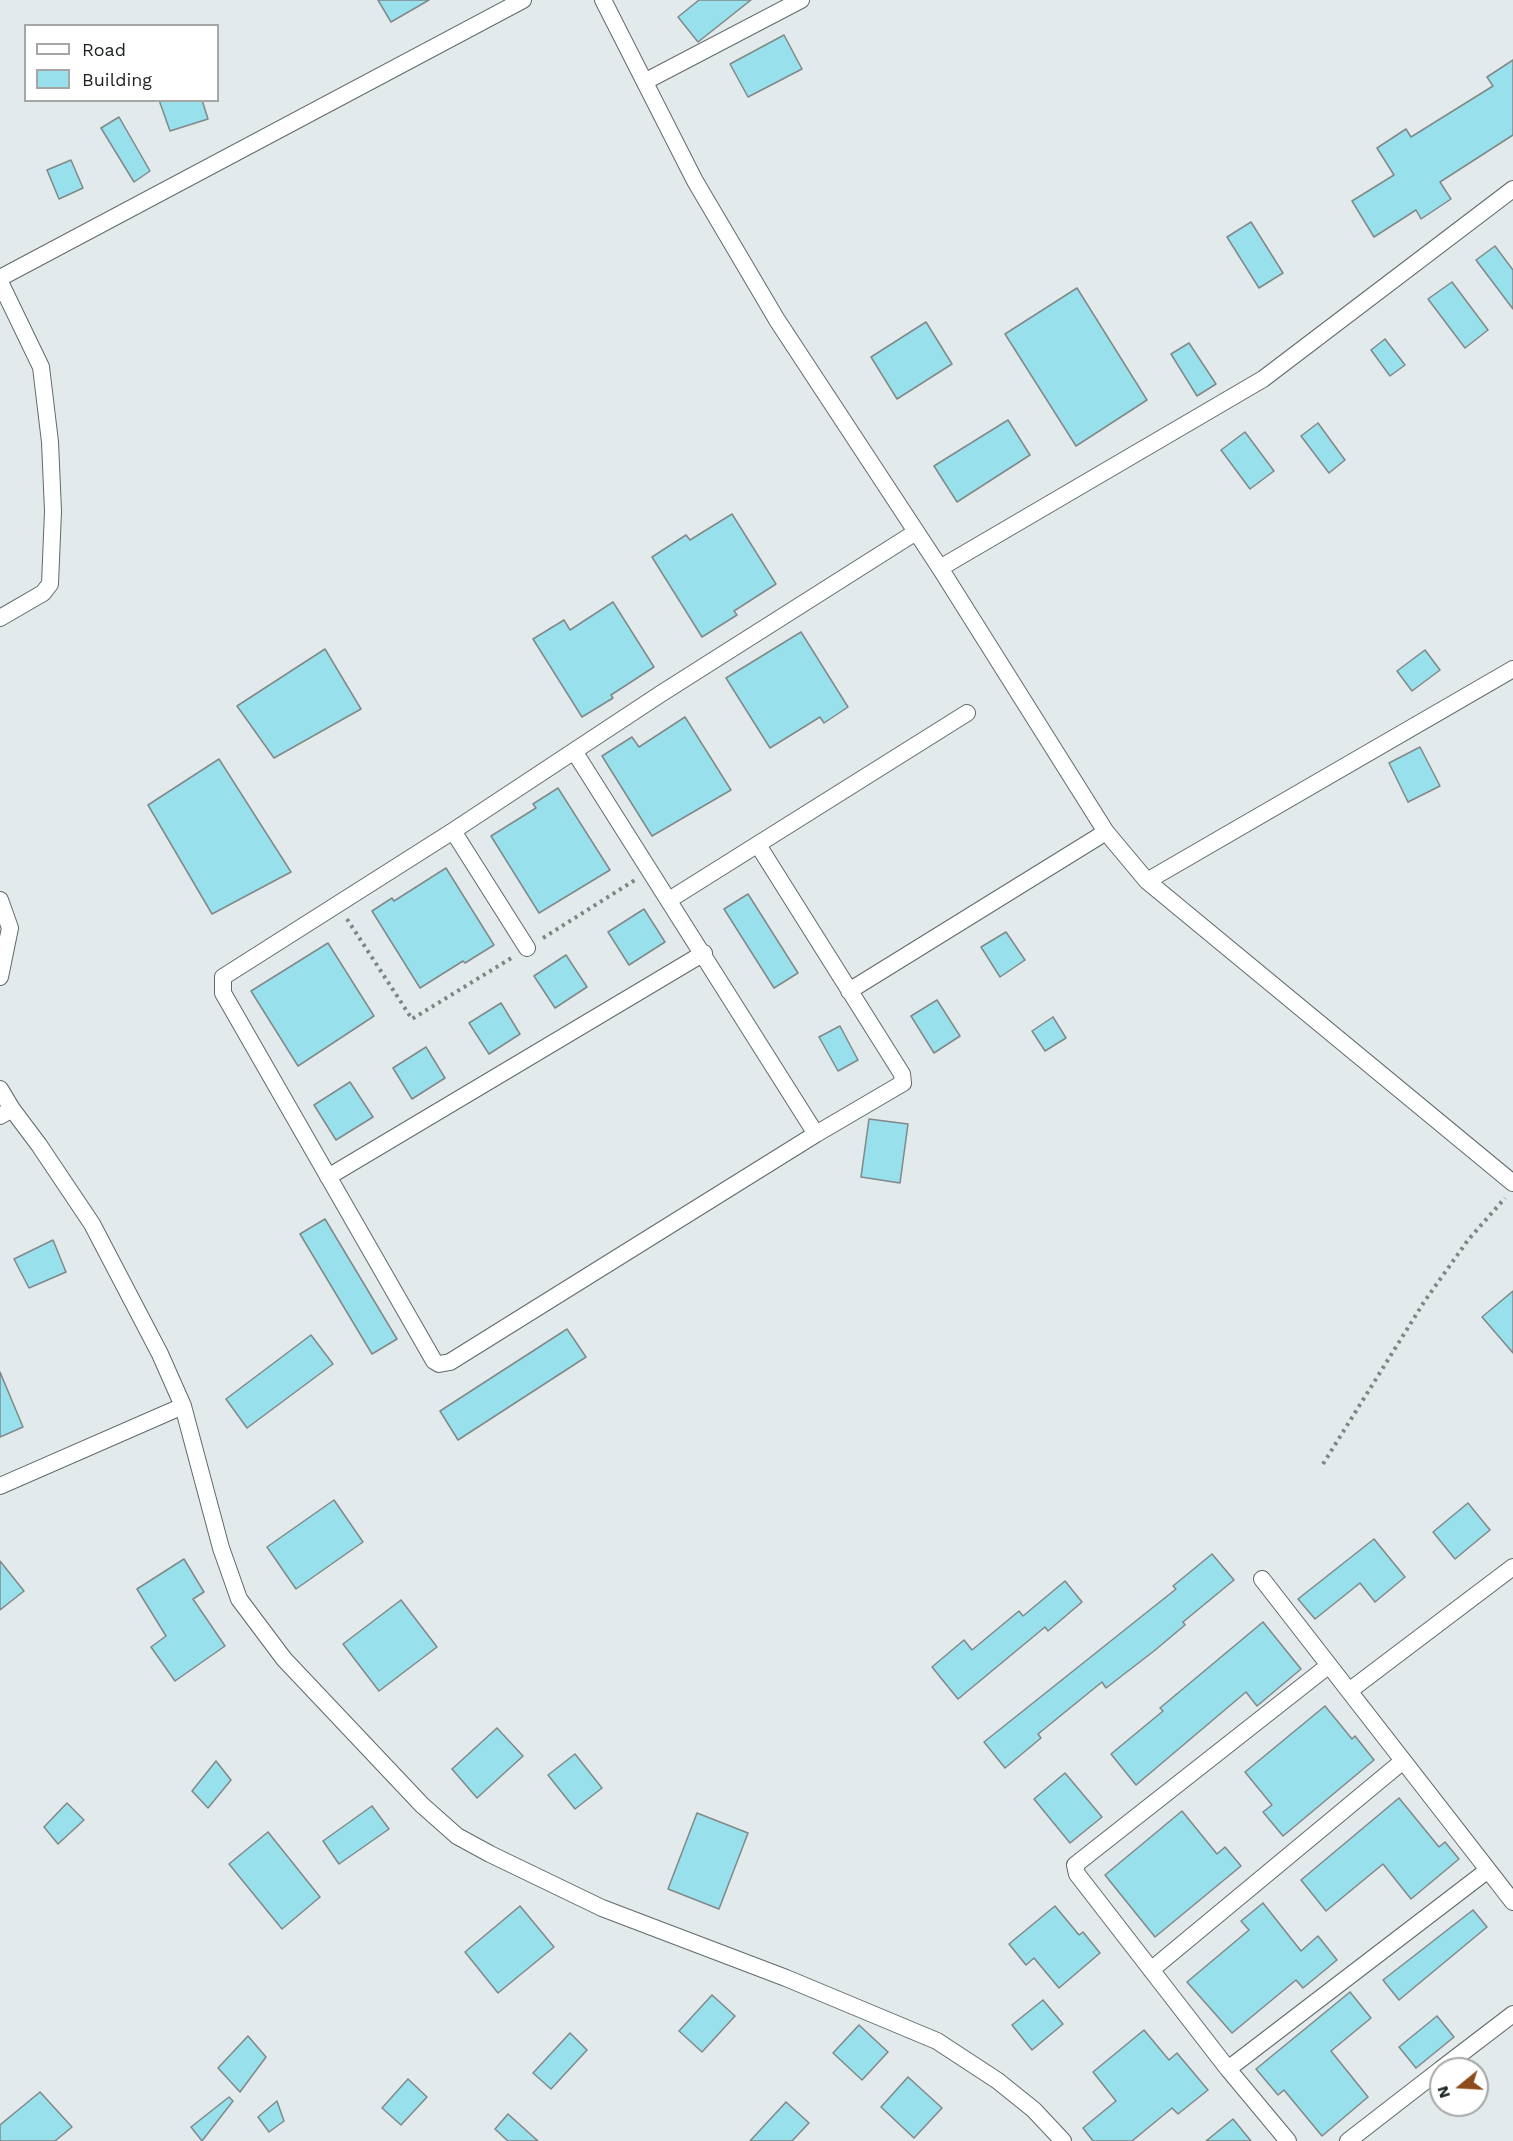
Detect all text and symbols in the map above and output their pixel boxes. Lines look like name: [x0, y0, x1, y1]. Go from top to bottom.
legend: [24, 24, 219, 102]
text: Road: [82, 39, 126, 60]
text: Building: [82, 69, 152, 90]
north arrow: [1429, 2057, 1489, 2117]
text: N: [1432, 2084, 1454, 2101]

